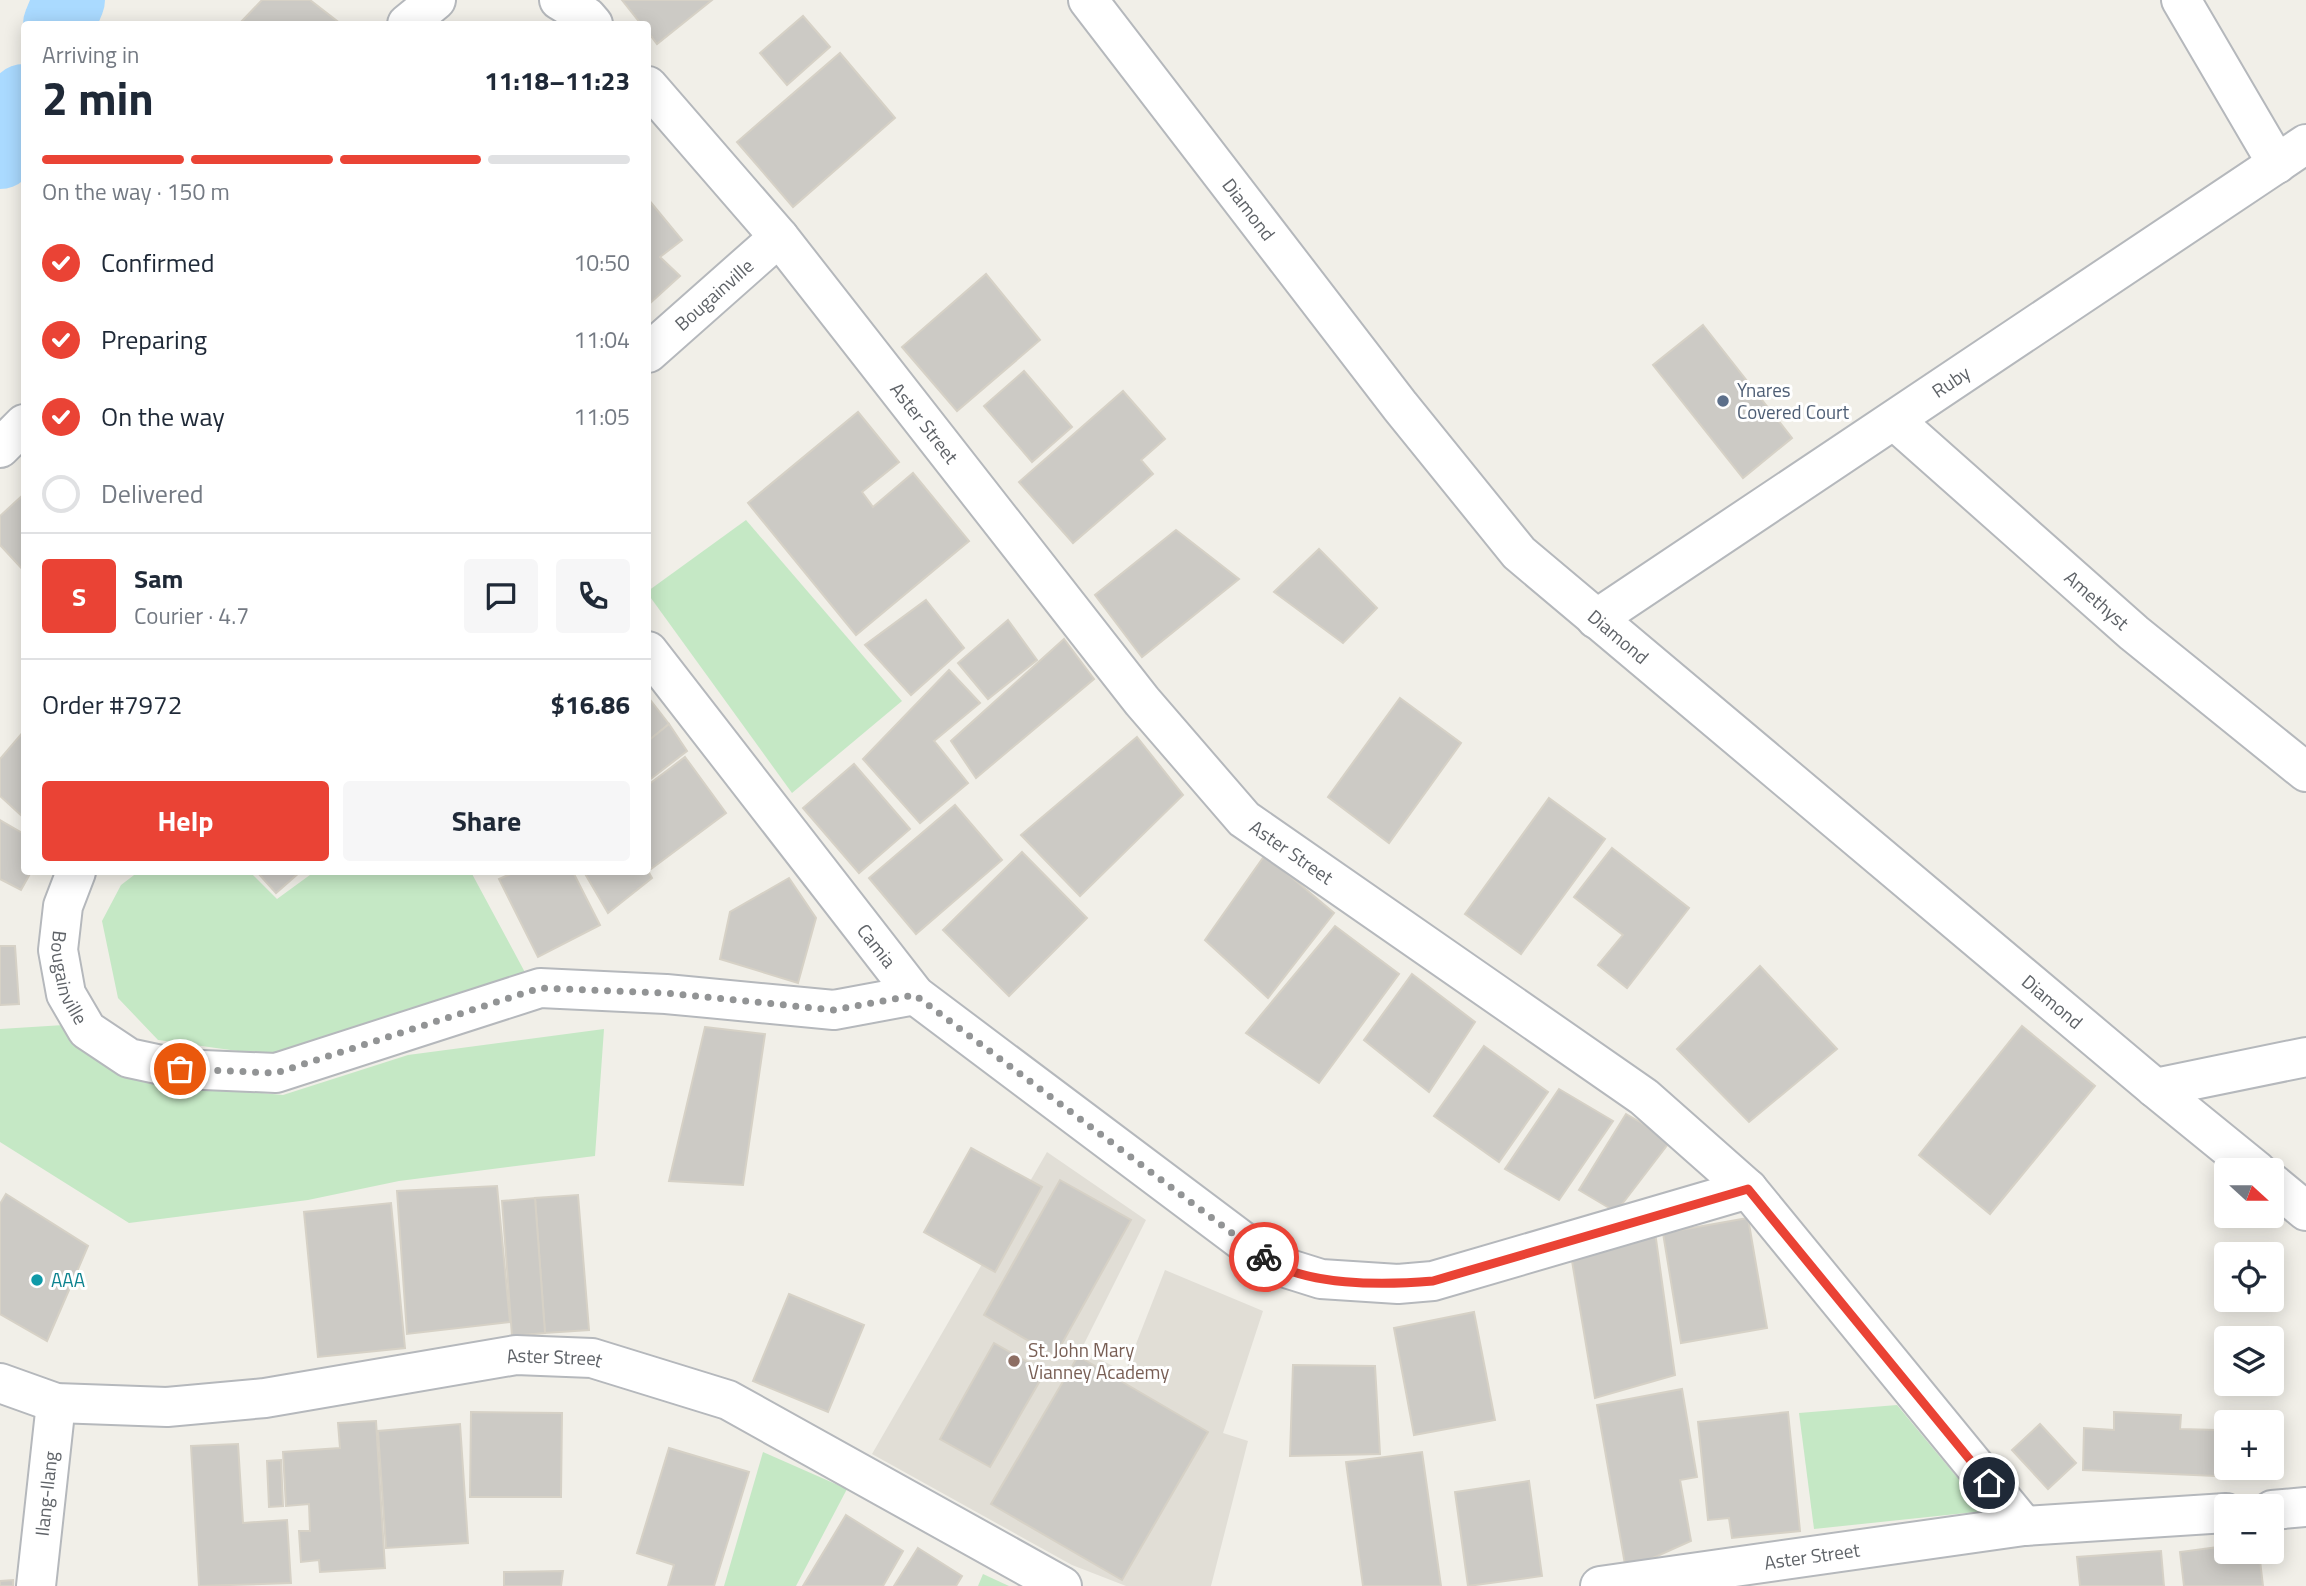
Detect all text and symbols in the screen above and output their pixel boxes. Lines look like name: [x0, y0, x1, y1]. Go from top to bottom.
text: Arriving in: [42, 37, 139, 72]
text: 11:18–11:23: [484, 61, 630, 100]
text: 2 min: [42, 63, 154, 133]
street label: Diamond: [1216, 172, 1283, 246]
text: On the way · 150 m: [42, 174, 230, 209]
text: Confirmed: [101, 243, 215, 282]
icon: check: [42, 244, 80, 282]
text: 10:50: [573, 245, 630, 280]
street label: Bougainville: [668, 251, 760, 337]
text: Preparing: [101, 320, 207, 359]
icon: check: [42, 321, 80, 359]
text: 11:04: [573, 322, 630, 357]
street label: Ruby: [1926, 358, 1976, 405]
place label: Ynares Covered Court: [1737, 375, 1850, 426]
street label: Aster Street: [884, 376, 966, 470]
marker: Ynares Covered Court: [1715, 393, 1731, 409]
text: On the way: [101, 397, 225, 436]
icon: check: [42, 398, 80, 436]
text: 11:05: [573, 399, 630, 434]
text: Delivered: [101, 474, 204, 513]
text: Sam: [134, 559, 183, 598]
button: chat: [464, 559, 538, 633]
button: phone: [556, 559, 630, 633]
street label: Amethyst: [2058, 563, 2136, 637]
text: S: [72, 577, 86, 616]
text: Courier · 4.7: [134, 598, 249, 633]
street label: Diamond: [1582, 602, 1656, 671]
text: Order #7972: [42, 685, 182, 724]
text: $16.86: [551, 685, 630, 724]
button: Help: [42, 781, 329, 861]
button: Share: [343, 781, 630, 861]
street label: Aster Street: [1244, 812, 1340, 891]
street label: Camia: [850, 917, 904, 974]
street label: Bougainville: [44, 929, 96, 1030]
street label: Diamond: [2016, 967, 2090, 1036]
pin: [150, 1039, 210, 1099]
icon: bag: [161, 1050, 199, 1088]
north arrow: [2214, 1158, 2284, 1228]
map controls: [2214, 1158, 2284, 1564]
courier: [1229, 1222, 1299, 1292]
icon: bike: [1245, 1238, 1283, 1276]
button: locate: [2214, 1242, 2284, 1312]
place label: AAA: [51, 1265, 85, 1294]
marker: AAA: [29, 1272, 45, 1288]
button: layers: [2214, 1326, 2284, 1396]
place label: St. John Mary Vianney Academy: [1028, 1335, 1170, 1386]
street label: Aster Street: [504, 1340, 607, 1375]
marker: St. John Mary Vianney Academy: [1006, 1353, 1022, 1369]
button: +: [2214, 1410, 2284, 1480]
street label: Ilang-Ilang: [27, 1449, 65, 1537]
pin: [1959, 1453, 2019, 1513]
icon: home: [1970, 1464, 2008, 1502]
button: −: [2214, 1494, 2284, 1564]
street label: Aster Street: [1762, 1534, 1862, 1577]

